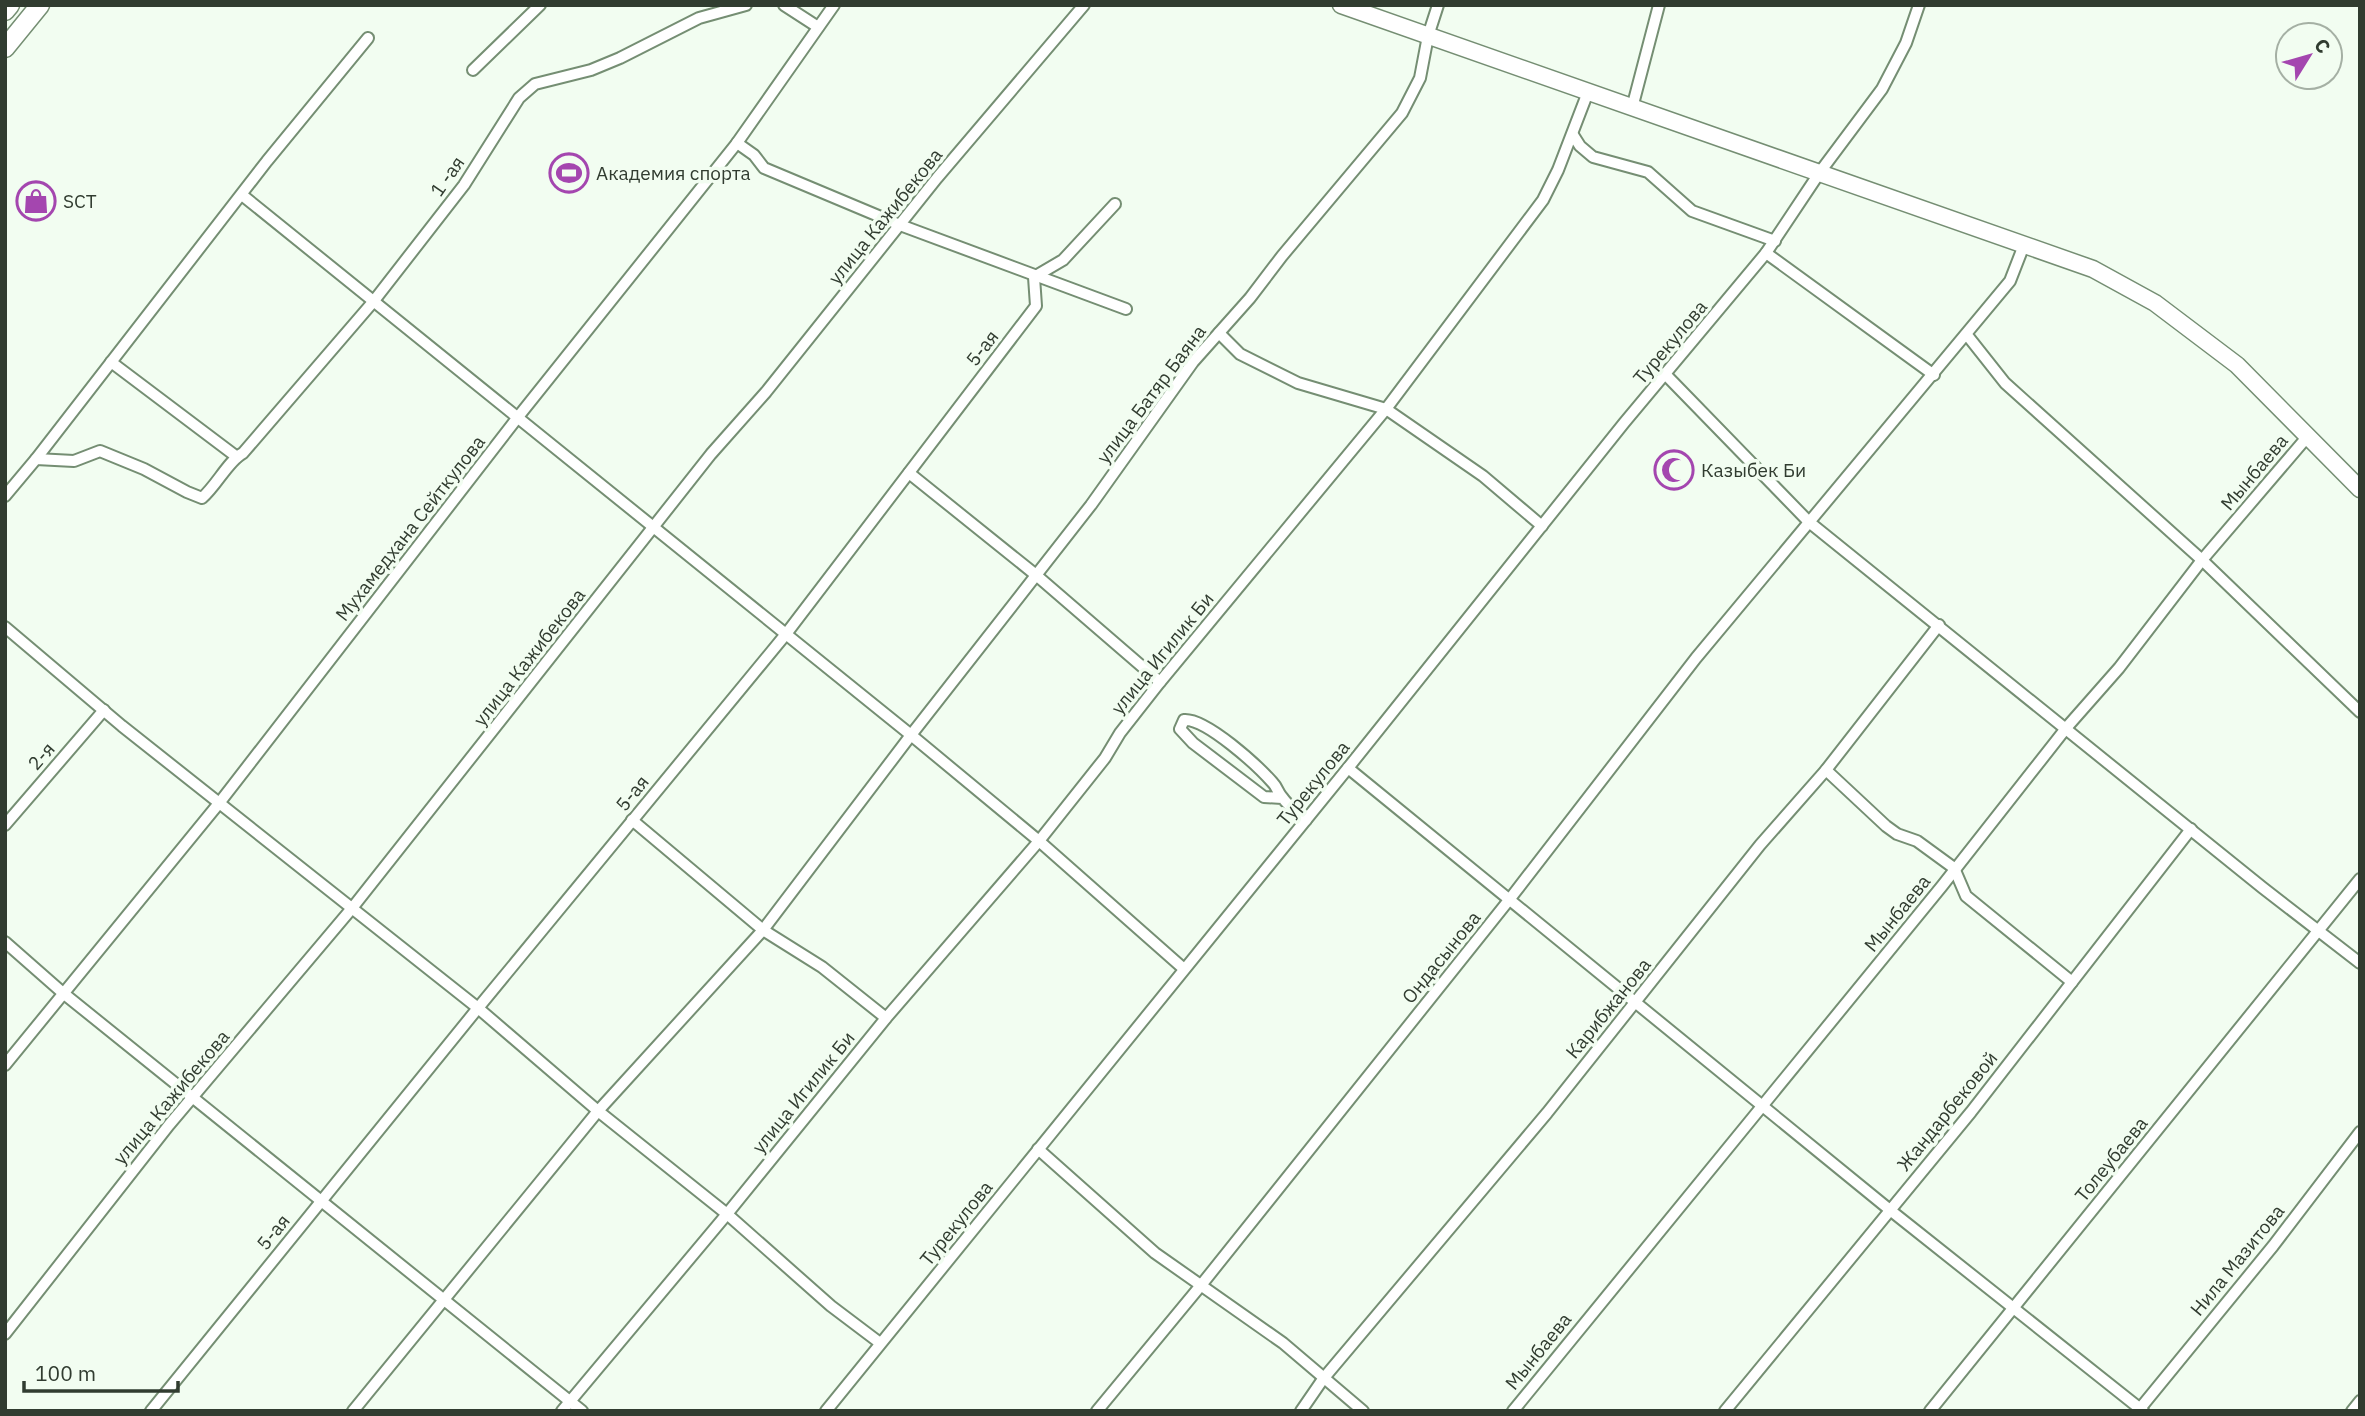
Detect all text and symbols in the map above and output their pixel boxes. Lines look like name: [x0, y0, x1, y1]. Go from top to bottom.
north arrow: [2274, 21, 2344, 91]
text: С: [2309, 34, 2336, 58]
street label: улица Кажибекова: [823, 143, 947, 289]
street label: 1 -ая: [425, 151, 469, 201]
sports icon: Академия спорта: [548, 152, 590, 194]
place label: Академия спорта: [596, 161, 751, 185]
shop icon: SCT: [15, 180, 57, 222]
place label: SCT: [63, 189, 97, 213]
street label: Турекулова: [1628, 295, 1712, 389]
street label: улица Батяр Баяна: [1091, 320, 1211, 468]
street label: 5-ая: [960, 325, 1004, 371]
street label: Мынбаева: [2215, 429, 2293, 515]
street label: Мухамедхана Сейткулова: [330, 430, 490, 626]
mosque icon: Казыбек Би: [1653, 449, 1695, 491]
place label: Казыбек Би: [1701, 458, 1806, 482]
street label: улица Кажибекова: [468, 583, 590, 731]
street label: улица Игилик Би: [1105, 587, 1219, 719]
street label: Турекулова: [1271, 736, 1355, 830]
street label: 2-я: [22, 737, 60, 775]
street label: 5-ая: [610, 770, 654, 816]
street label: Мынбаева: [1859, 870, 1935, 956]
street label: Ондасынова: [1396, 906, 1486, 1008]
street label: Карибжанова: [1560, 953, 1656, 1063]
street label: улица Кажибекова: [108, 1025, 234, 1169]
street label: улица Игилик Би: [746, 1026, 860, 1158]
street label: Жандарбековой: [1891, 1046, 2003, 1176]
street label: Толеубаева: [2069, 1112, 2153, 1206]
street label: Турекулова: [914, 1176, 998, 1270]
street label: Нила Мазитова: [2185, 1200, 2289, 1320]
street label: 5-ая: [251, 1209, 295, 1255]
street label: Мынбаева: [1500, 1308, 1576, 1394]
scale bar: [24, 1350, 178, 1394]
text: 100 m: [35, 1359, 96, 1387]

